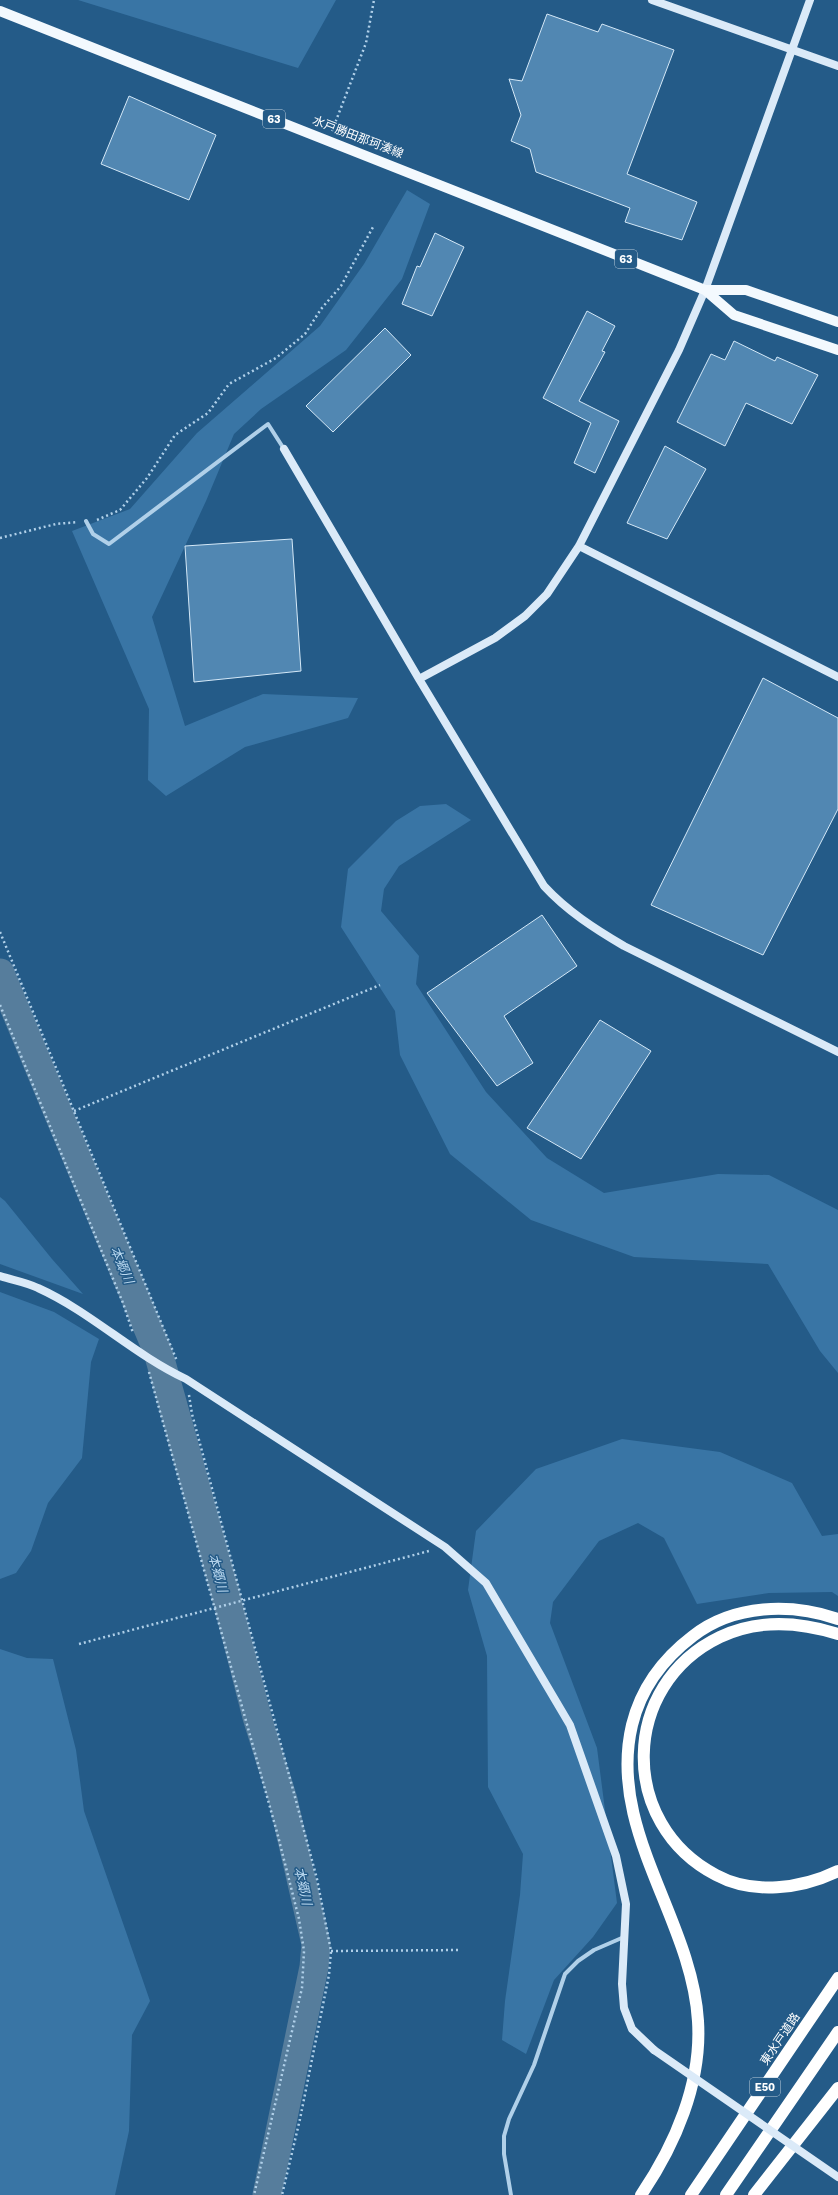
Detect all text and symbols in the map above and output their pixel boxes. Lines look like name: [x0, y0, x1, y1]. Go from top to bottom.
road number: 63: [263, 110, 285, 128]
street label: 水戸勝田那珂湊線: [311, 113, 405, 161]
road number: 63: [615, 250, 637, 268]
water label: 本郷川: [107, 1244, 137, 1288]
water label: 本郷川: [206, 1552, 231, 1596]
water label: 本郷川: [291, 1865, 315, 1909]
street label: 東水戸道路: [757, 2010, 803, 2068]
road number: E50: [750, 2078, 780, 2096]

